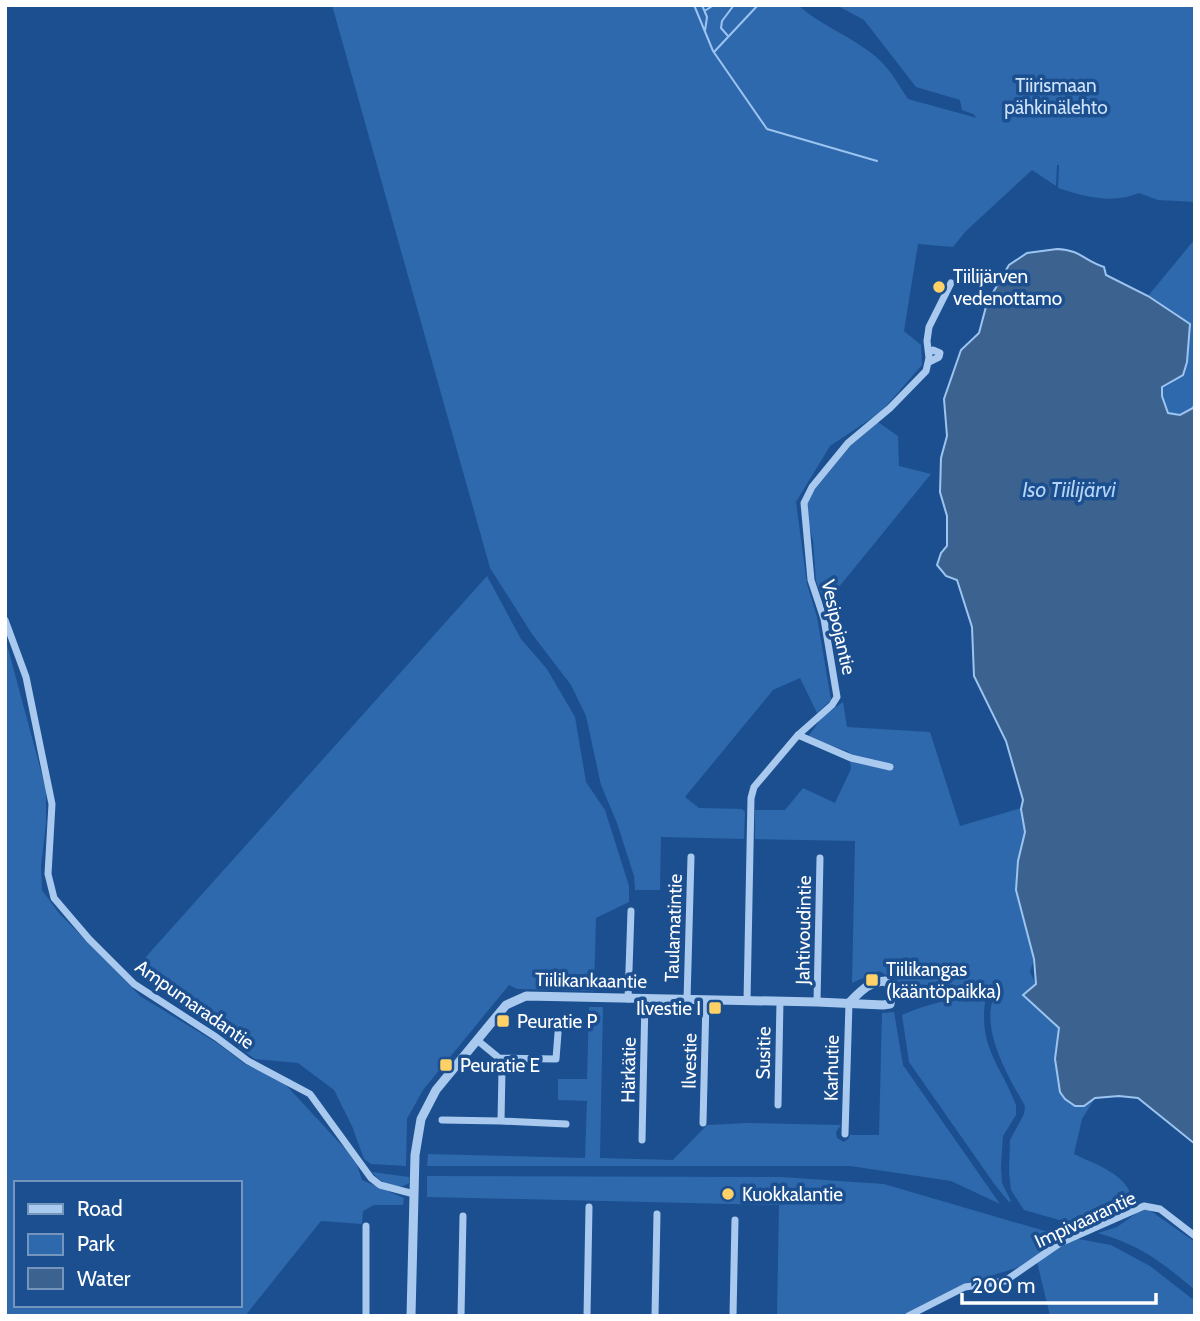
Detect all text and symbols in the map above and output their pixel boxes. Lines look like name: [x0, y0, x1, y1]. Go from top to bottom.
park label: Tiirismaan pähkinälehto: [1004, 74, 1108, 119]
place label: Tiilijärven vedenottamo: [953, 265, 1062, 310]
marker: Tiilijärven vedenottamo: [931, 279, 947, 295]
water label: Iso Tiilijärvi: [1022, 477, 1116, 503]
street label: Vesipojantie: [816, 577, 861, 677]
street label: Taulamatintie: [660, 873, 687, 983]
street label: Jahtivoudintie: [791, 875, 816, 986]
street label: Ampumaradantie: [131, 955, 259, 1054]
place label: Tiilikangas (kääntöpaikka): [886, 958, 1001, 1003]
street label: Tiilikankaantie: [535, 968, 647, 993]
marker: Tiilikangas (kääntöpaikka): [864, 972, 880, 988]
place label: Ilvestie I: [636, 997, 701, 1020]
marker: Ilvestie I: [707, 1000, 723, 1016]
place label: Peuratie P: [517, 1010, 598, 1033]
marker: Peuratie P: [495, 1013, 511, 1029]
street label: Susitie: [752, 1026, 775, 1080]
street label: Ilvestie: [678, 1033, 701, 1089]
street label: Karhutie: [819, 1034, 844, 1101]
street label: Härkätie: [616, 1037, 641, 1103]
place label: Peuratie E: [460, 1054, 540, 1077]
marker: Peuratie E: [438, 1057, 454, 1073]
legend: [14, 1181, 242, 1307]
place label: Kuokkalantie: [742, 1183, 843, 1206]
marker: Kuokkalantie: [720, 1186, 736, 1202]
street label: Impivaarantie: [1031, 1186, 1140, 1253]
text: Road: [77, 1196, 123, 1221]
text: Park: [77, 1231, 115, 1256]
scale bar: [962, 1262, 1156, 1306]
text: Water: [77, 1266, 131, 1291]
text: 200 m: [972, 1273, 1035, 1298]

